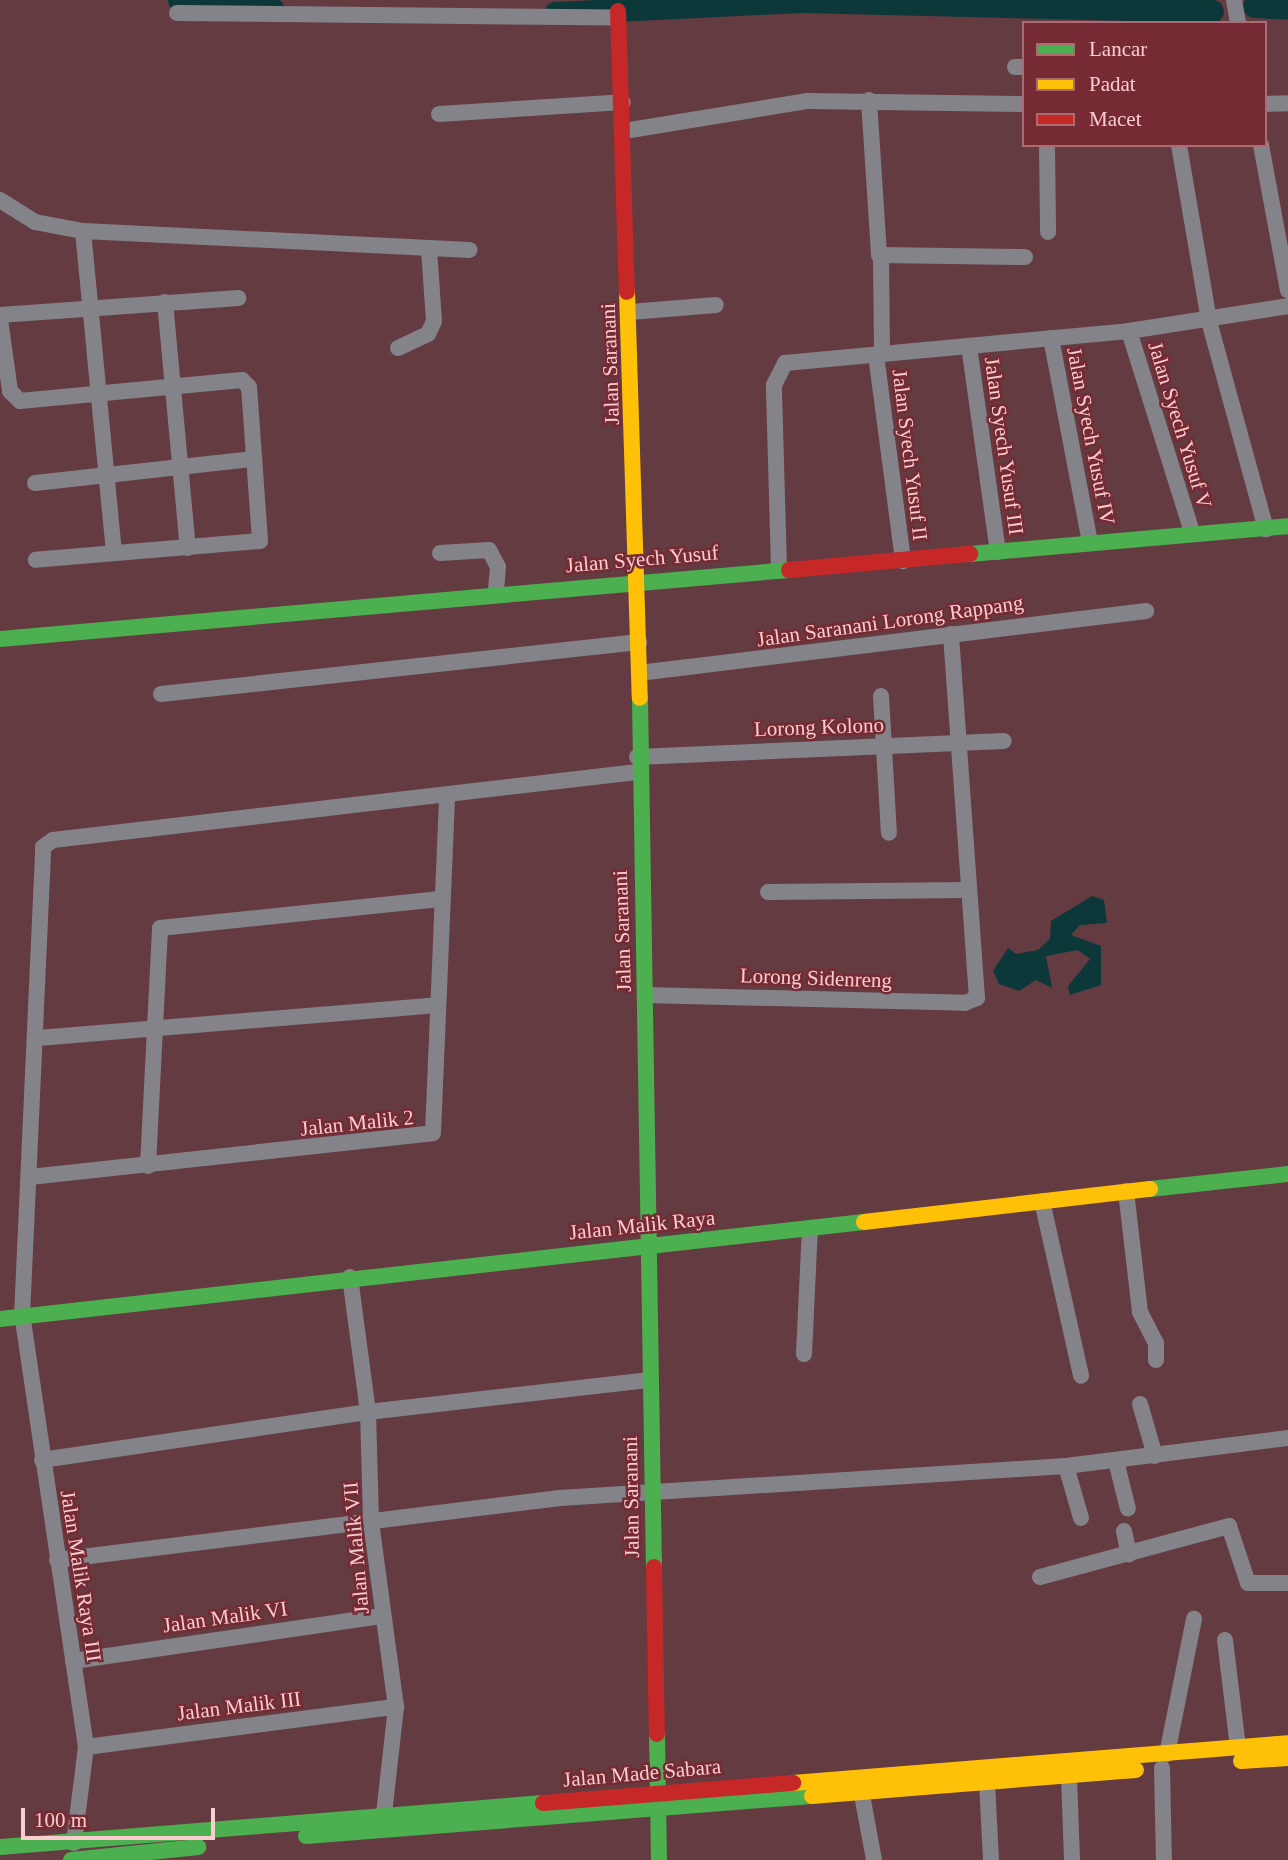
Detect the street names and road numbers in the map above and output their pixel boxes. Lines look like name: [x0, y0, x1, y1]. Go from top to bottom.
street label: Jalan Saranani: [595, 303, 625, 425]
street label: Jalan Syech Yusuf V: [1142, 338, 1218, 512]
street label: Jalan Syech Yusuf IV: [1061, 345, 1121, 527]
street label: Jalan Syech Yusuf III: [979, 355, 1029, 537]
street label: Jalan Syech Yusuf II: [887, 368, 933, 542]
street label: Jalan Syech Yusuf: [564, 540, 720, 578]
street label: Jalan Saranani Lorong Rappang: [755, 590, 1025, 652]
street label: Lorong Kolono: [754, 712, 884, 742]
street label: Jalan Saranani: [607, 870, 637, 992]
street label: Lorong Sidenreng: [739, 963, 893, 993]
street label: Jalan Malik 2: [299, 1104, 415, 1142]
street label: Jalan Malik Raya: [568, 1205, 716, 1245]
street label: Jalan Saranani: [617, 1436, 645, 1558]
street label: Jalan Malik VII: [338, 1481, 374, 1615]
street label: Jalan Malik Raya III: [55, 1489, 107, 1663]
street label: Jalan Malik VI: [161, 1596, 289, 1638]
street label: Jalan Malik III: [176, 1686, 302, 1726]
street label: Jalan Made Sabara: [562, 1754, 722, 1792]

